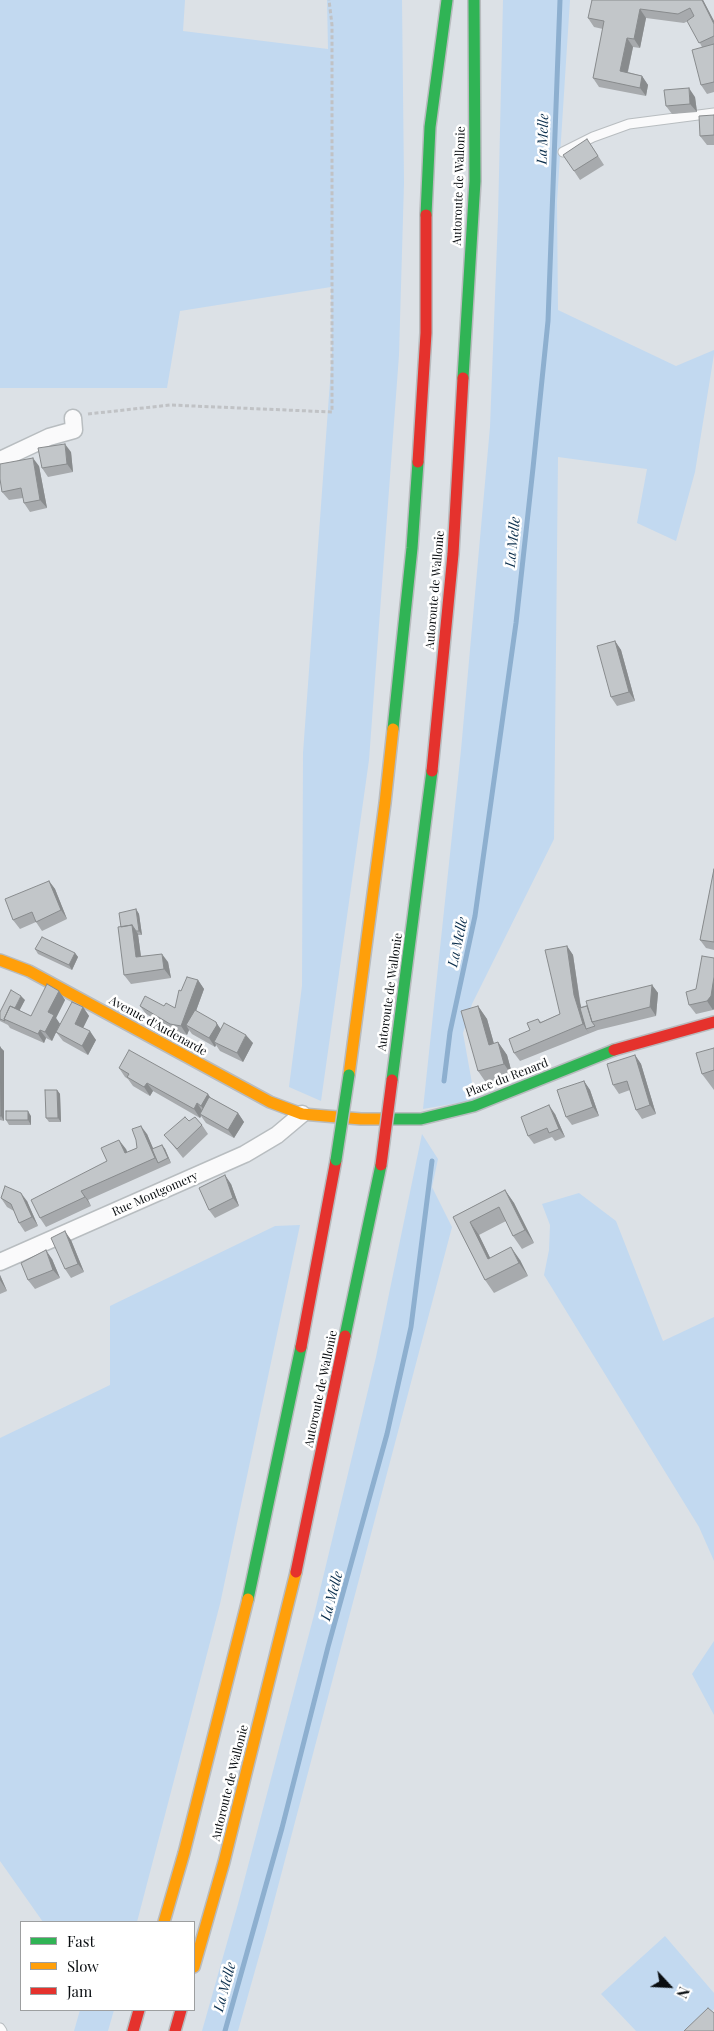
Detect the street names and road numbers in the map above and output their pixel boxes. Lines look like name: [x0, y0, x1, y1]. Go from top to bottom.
street label: Autoroute de Wallonie: [450, 126, 468, 246]
street label: Autoroute de Wallonie: [423, 530, 447, 650]
street label: Autoroute de Wallonie: [375, 932, 405, 1052]
street label: Avenue d'Audenarde: [107, 993, 209, 1059]
street label: Place du Renard: [464, 1056, 550, 1100]
street label: Rue Montgomery: [110, 1169, 200, 1219]
street label: Autoroute de Wallonie: [302, 1329, 340, 1449]
street label: Autoroute de Wallonie: [209, 1723, 251, 1843]

